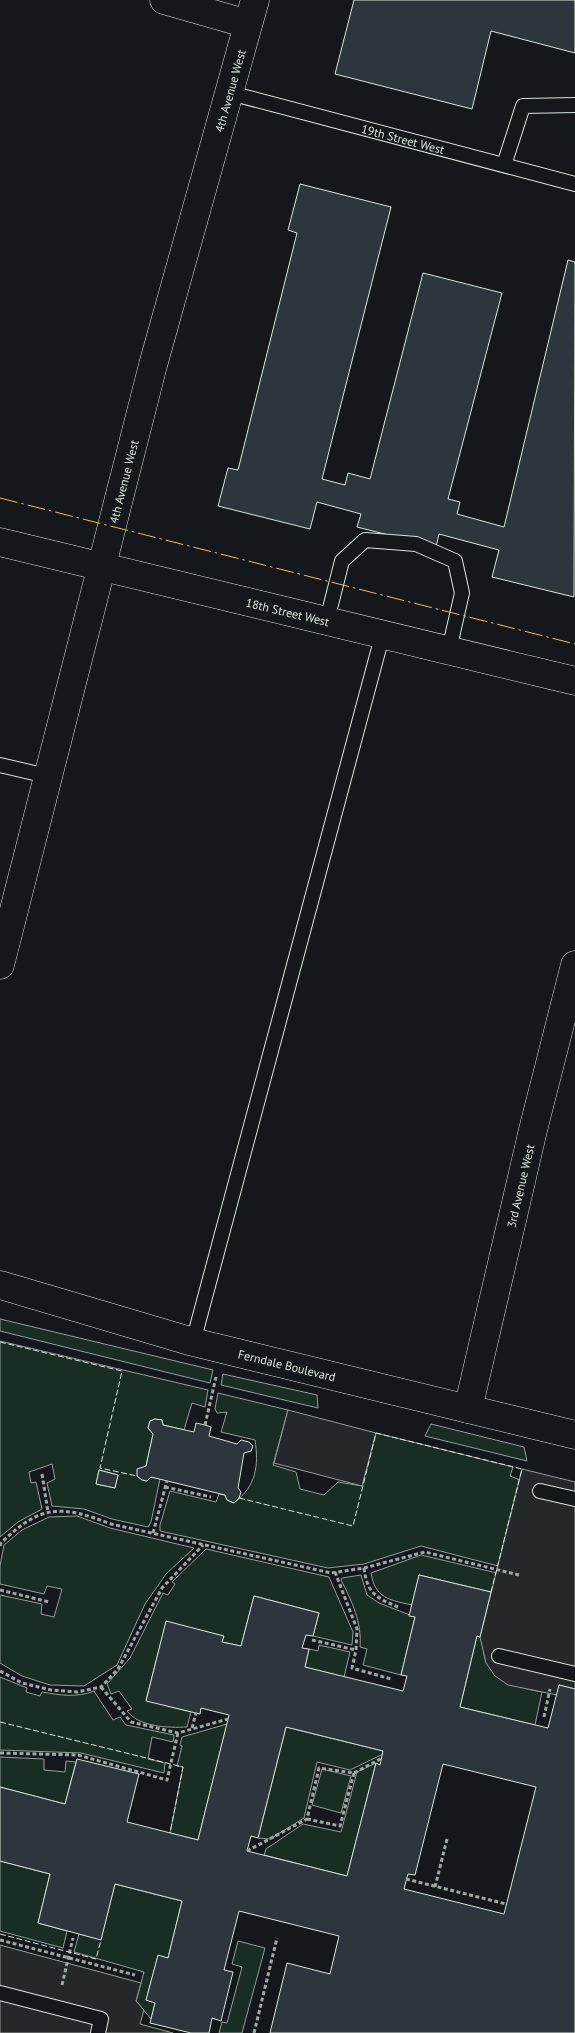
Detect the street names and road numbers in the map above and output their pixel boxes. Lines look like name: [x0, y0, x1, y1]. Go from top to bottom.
street label: 4th Avenue West: [211, 48, 248, 134]
street label: 19th Street West: [360, 121, 446, 157]
street label: 4th Avenue West: [106, 438, 141, 525]
street label: 18th Street West: [244, 594, 331, 629]
street label: 3rd Avenue West: [503, 1143, 537, 1229]
street label: Ferndale Boulevard: [237, 1346, 337, 1384]

